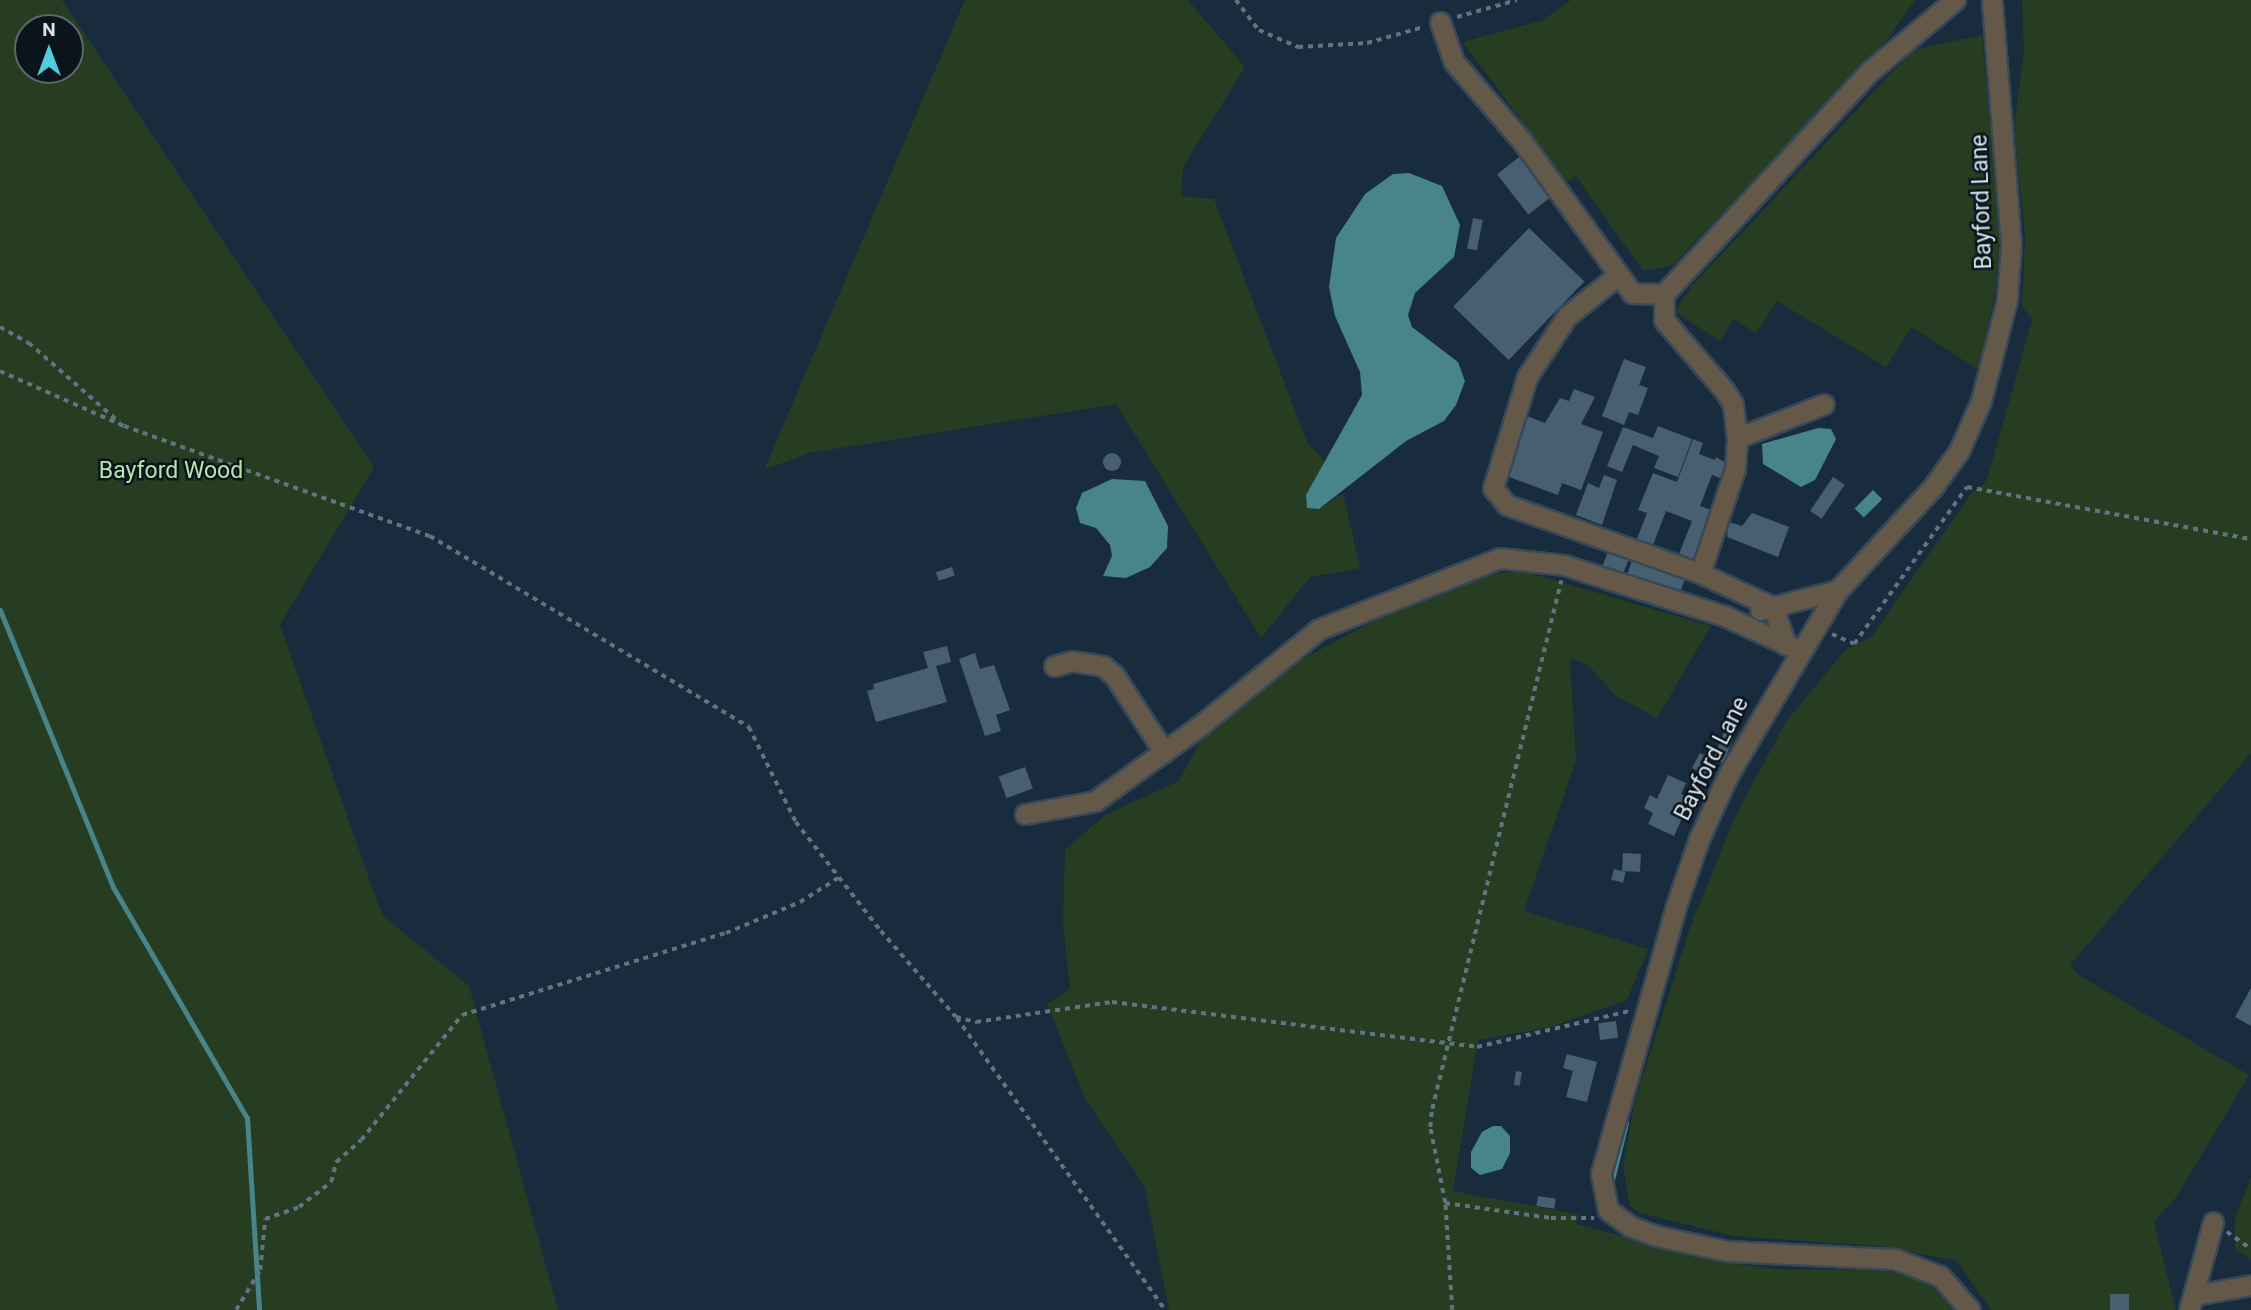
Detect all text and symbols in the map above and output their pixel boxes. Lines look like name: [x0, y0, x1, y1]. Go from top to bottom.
north arrow: [14, 14, 84, 84]
text: N: [42, 18, 56, 41]
street label: Bayford Lane: [1966, 134, 1998, 270]
park label: Bayford Wood: [99, 457, 243, 485]
street label: Bayford Lane: [1669, 693, 1755, 825]

